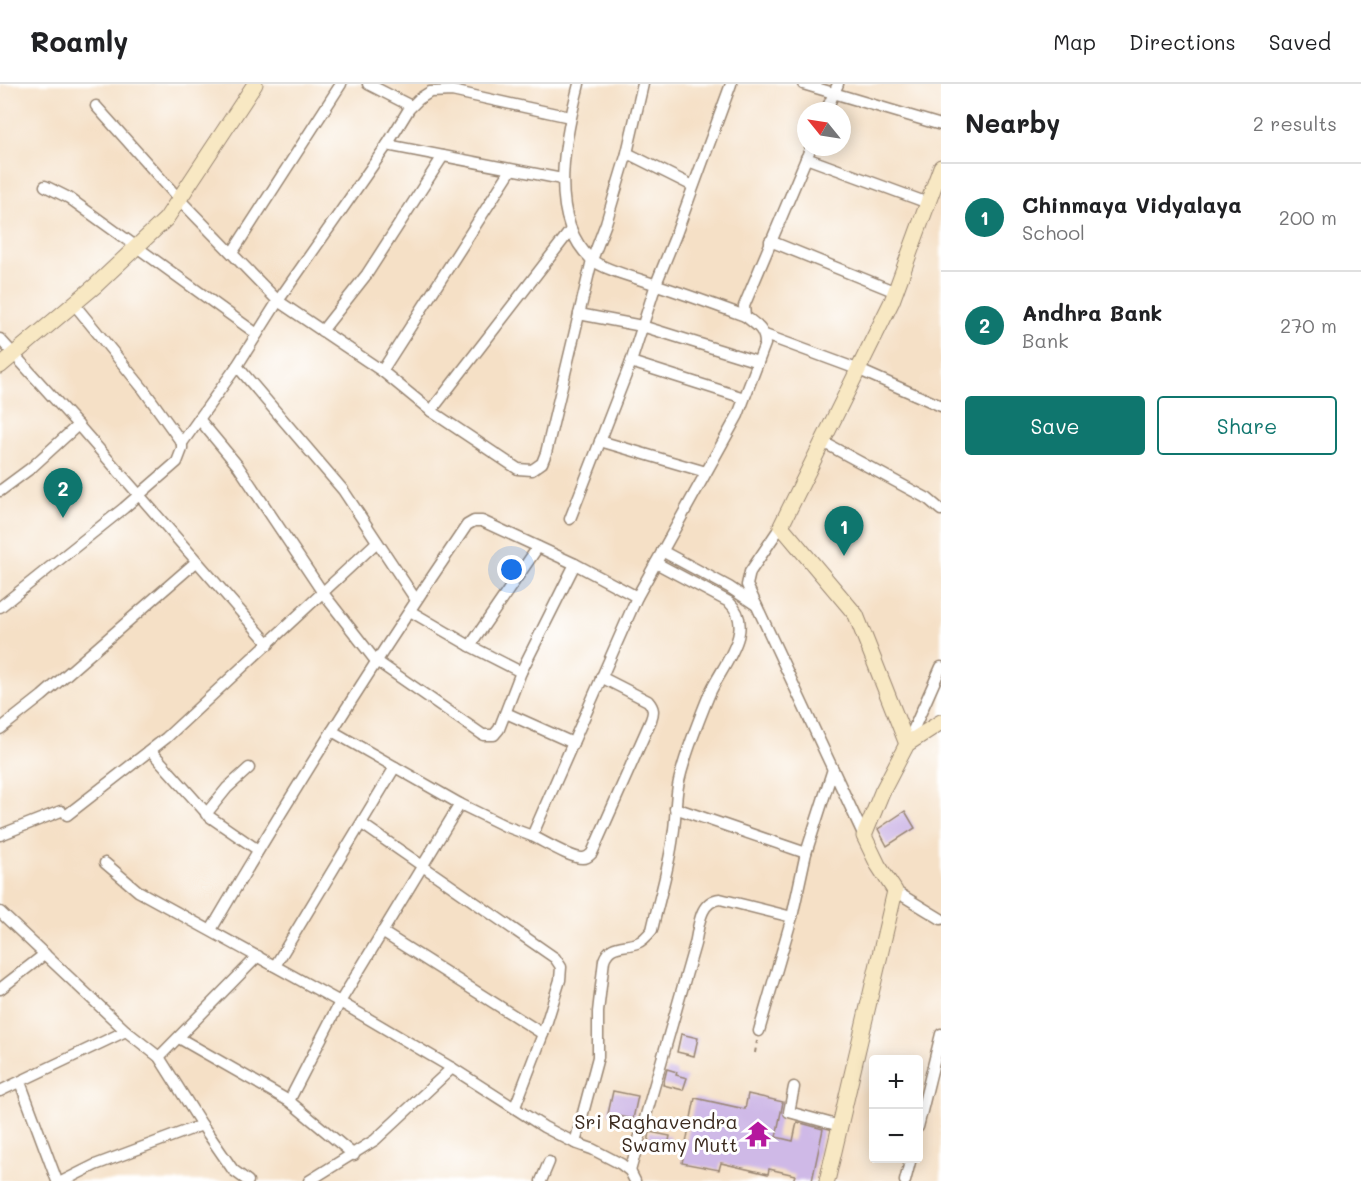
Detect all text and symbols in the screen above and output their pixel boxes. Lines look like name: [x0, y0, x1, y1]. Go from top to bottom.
text: Roamly: [30, 23, 129, 59]
text: Map: [1053, 28, 1096, 55]
text: Directions: [1129, 28, 1236, 55]
text: Saved: [1269, 28, 1331, 55]
north arrow: [797, 102, 851, 156]
text: Nearby: [965, 106, 1060, 140]
text: 2 results: [1253, 110, 1337, 136]
text: Chinmaya Vidyalaya: [1022, 190, 1242, 219]
text: 1: [980, 204, 989, 230]
text: 200 m: [1279, 204, 1337, 230]
text: School: [1022, 219, 1085, 245]
text: Andhra Bank: [1022, 298, 1162, 327]
text: 2: [979, 312, 990, 338]
text: 270 m: [1280, 312, 1337, 338]
text: Bank: [1022, 327, 1069, 353]
button: Save: [965, 396, 1145, 455]
button: Share: [1157, 396, 1337, 455]
pin: 2: [44, 468, 82, 518]
pin: 1: [824, 506, 864, 556]
your location: [497, 555, 526, 584]
map controls: [869, 1055, 923, 1163]
button: +: [869, 1055, 923, 1109]
place label: Sri Raghavendra Swamy Mutt: [574, 1108, 738, 1157]
button: −: [869, 1109, 923, 1163]
temple icon: Sri Raghavendra Swamy Mutt: [743, 1119, 773, 1149]

